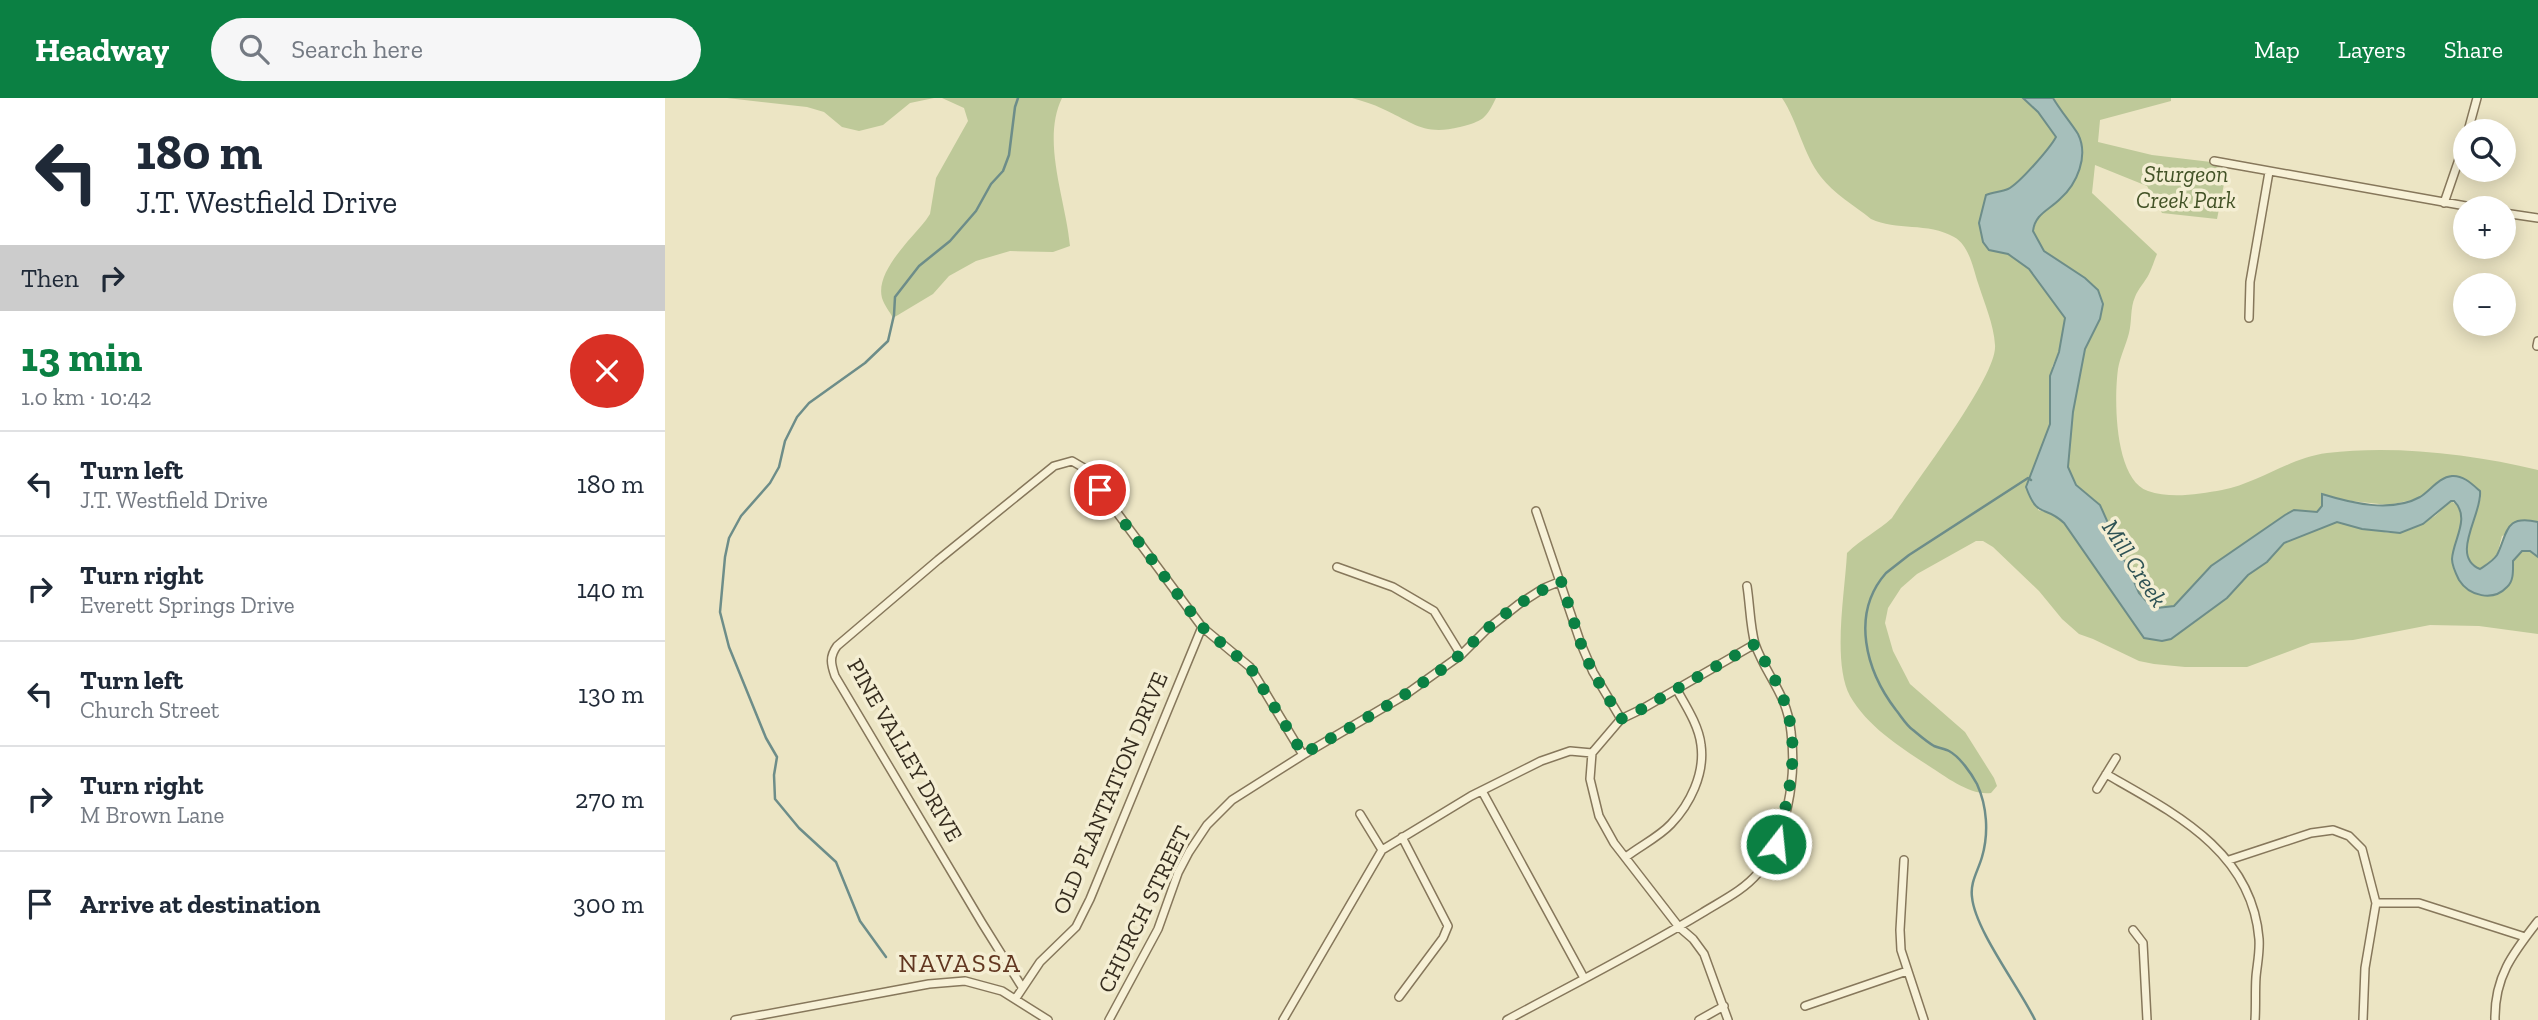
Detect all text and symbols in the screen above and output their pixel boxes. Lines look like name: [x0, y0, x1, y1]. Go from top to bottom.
search box: [211, 18, 701, 81]
text: Headway: [35, 30, 169, 69]
icon: search: [235, 30, 273, 68]
text: Search here: [291, 33, 423, 65]
text: Map: [2254, 35, 2300, 64]
text: Layers: [2338, 35, 2406, 64]
text: Share: [2444, 35, 2503, 64]
map controls: [2453, 119, 2516, 336]
button: search: [2453, 119, 2516, 182]
text: 180 m: [136, 123, 263, 182]
icon: left: [21, 126, 112, 217]
park label: Sturgeon Creek Park: [2136, 160, 2236, 214]
text: J.T. Westfield Drive: [136, 183, 397, 221]
button: +: [2453, 196, 2516, 259]
icon: right: [93, 259, 131, 297]
text: Then: [21, 262, 79, 294]
button: −: [2453, 273, 2516, 336]
text: 13 min: [21, 331, 142, 382]
button: close: [570, 334, 644, 408]
text: 1.0 km · 10:42: [21, 383, 152, 411]
text: Turn left: [80, 454, 183, 486]
pin: [1070, 460, 1130, 520]
icon: left: [21, 465, 59, 503]
text: 180 m: [577, 468, 644, 500]
icon: arrive: [1081, 471, 1119, 509]
text: J.T. Westfield Drive: [80, 486, 268, 514]
water label: Mill Creek: [2096, 514, 2174, 612]
text: Turn right: [80, 559, 203, 591]
icon: right: [21, 570, 59, 608]
text: 140 m: [577, 573, 644, 605]
text: Everett Springs Drive: [80, 591, 295, 619]
street label: PINE VALLEY DRIVE: [841, 653, 969, 847]
text: Turn left: [80, 664, 183, 696]
street label: OLD PLANTATION DRIVE: [1046, 668, 1174, 918]
icon: left: [21, 675, 59, 713]
text: 130 m: [578, 678, 644, 710]
text: Church Street: [80, 696, 219, 724]
text: Turn right: [80, 769, 203, 801]
icon: right: [21, 780, 59, 818]
text: 270 m: [575, 783, 644, 815]
text: M Brown Lane: [80, 801, 224, 829]
position arrow: [1739, 807, 1813, 881]
street label: CHURCH STREET: [1091, 821, 1197, 997]
icon: arrive: [21, 885, 59, 923]
text: Arrive at destination: [80, 888, 320, 920]
text: 300 m: [573, 888, 644, 920]
district label: NAVASSA: [898, 947, 1022, 979]

